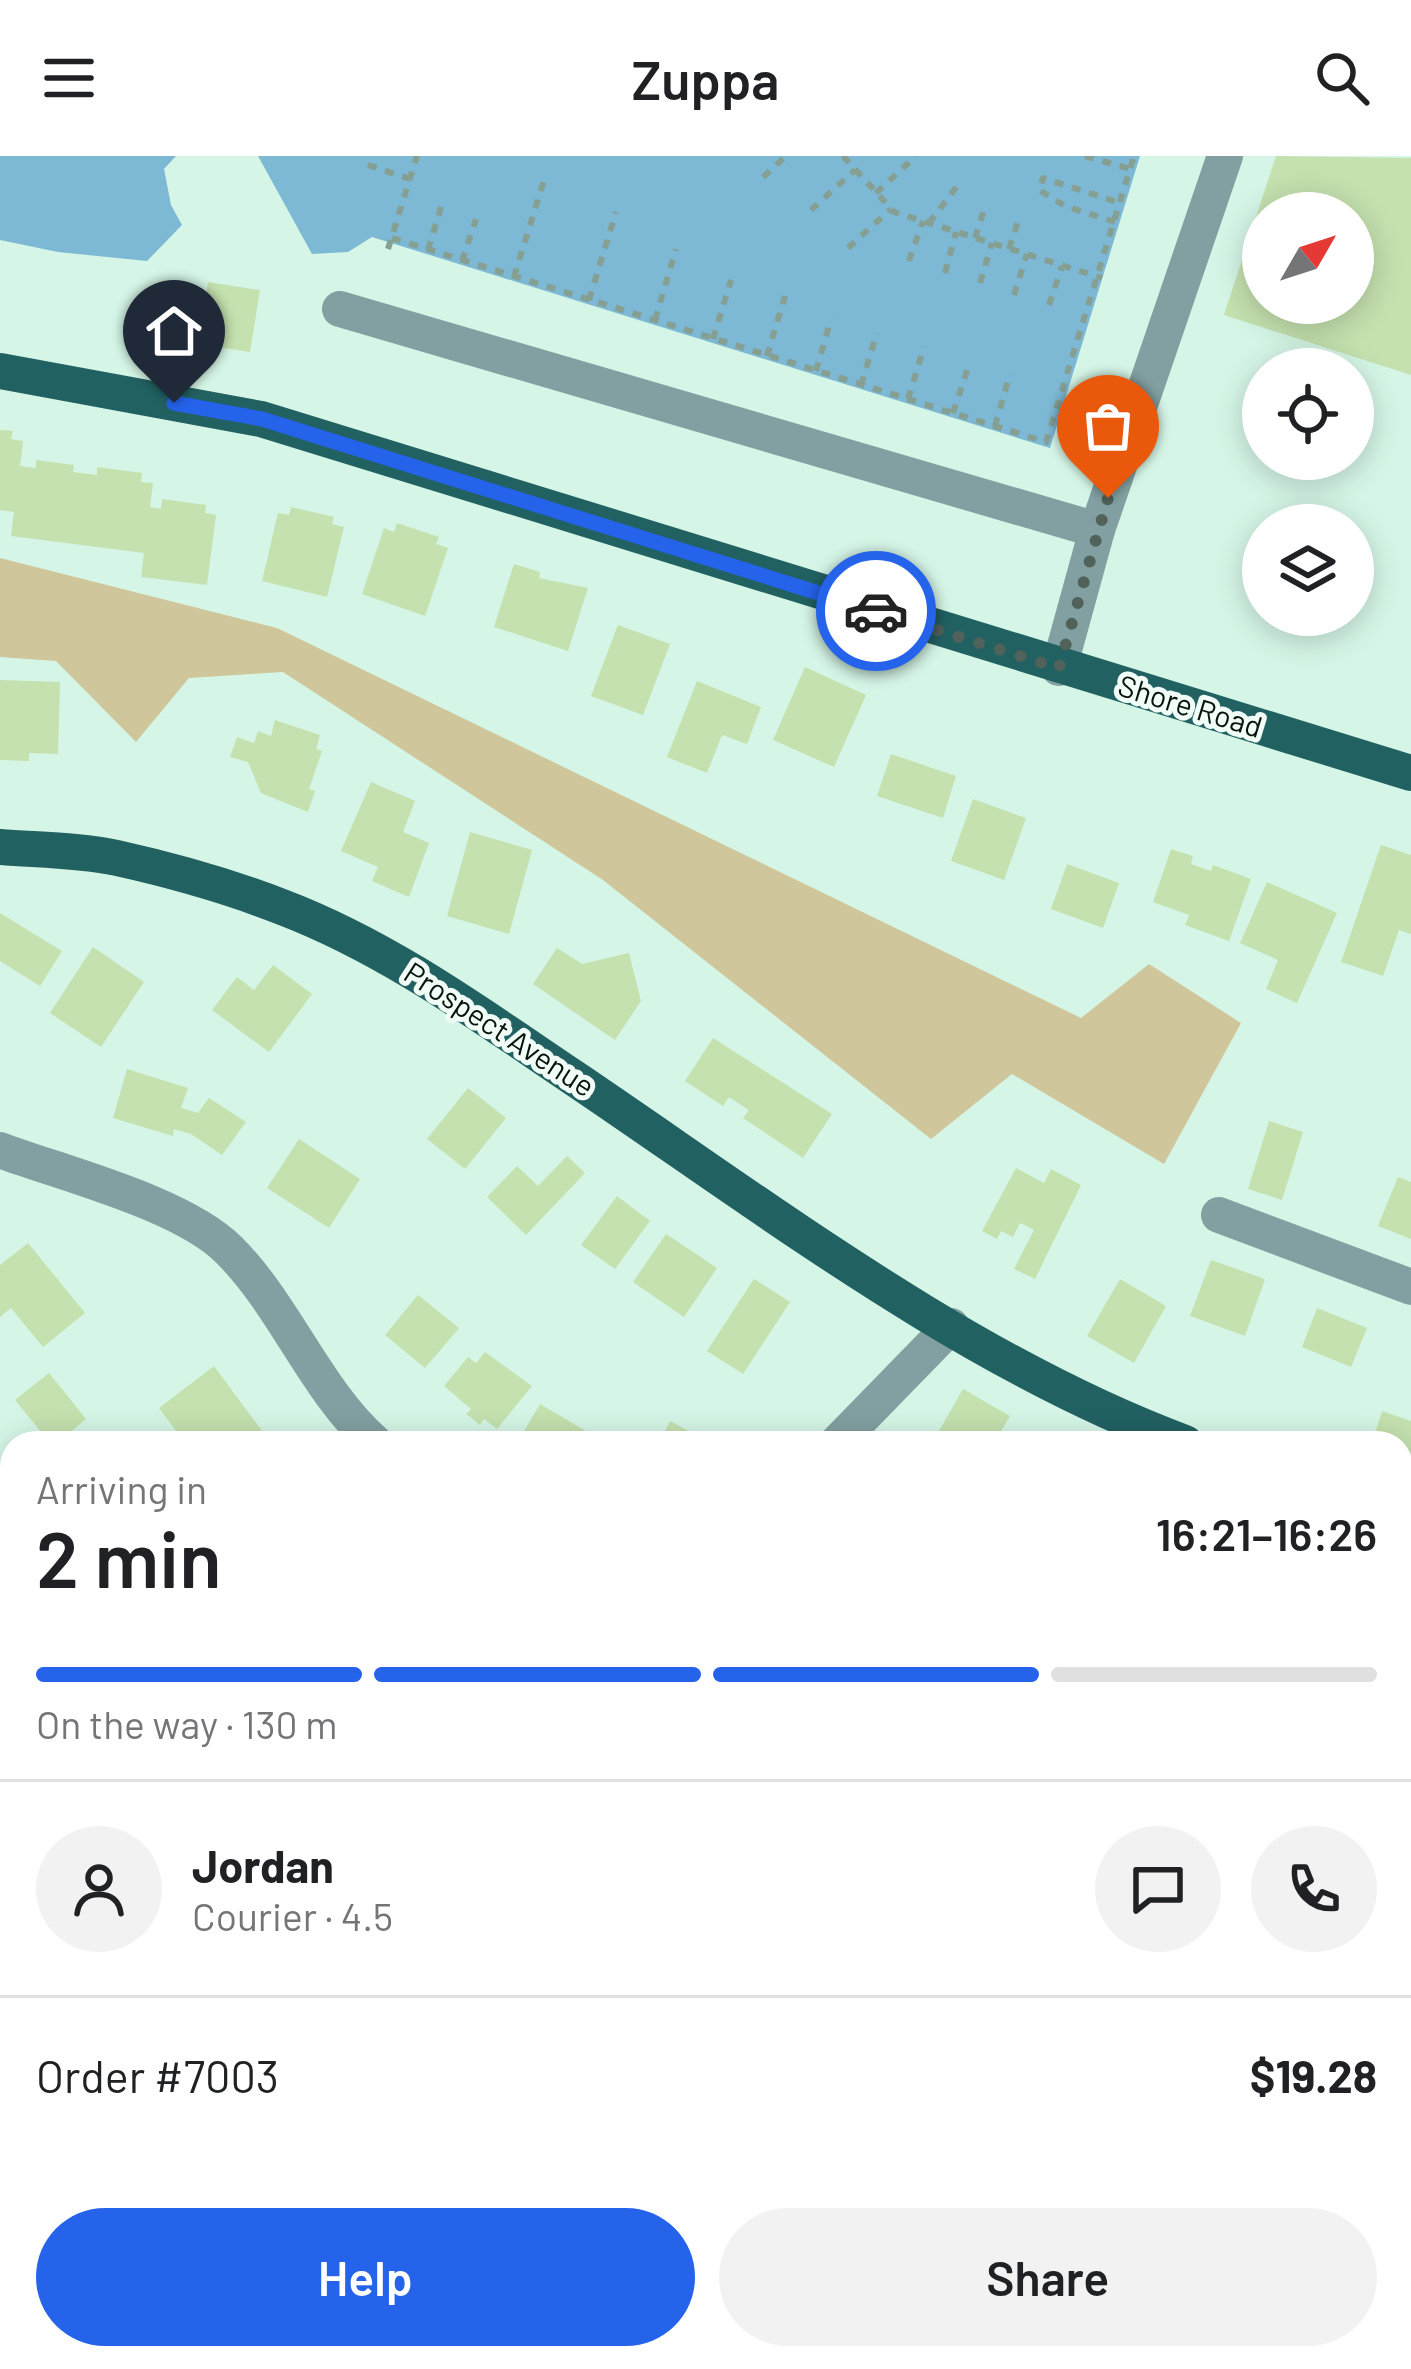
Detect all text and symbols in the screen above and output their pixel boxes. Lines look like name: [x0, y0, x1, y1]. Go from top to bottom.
icon: menu: [36, 45, 102, 111]
icon: search: [1309, 45, 1375, 111]
text: Zuppa: [631, 46, 780, 111]
north arrow: [1242, 192, 1374, 324]
map controls: [1242, 192, 1374, 636]
pin: [123, 280, 225, 403]
icon: home: [141, 298, 207, 364]
button: locate: [1242, 348, 1374, 480]
pin: [1057, 375, 1159, 498]
icon: bag: [1075, 393, 1141, 459]
button: layers: [1242, 504, 1374, 636]
courier: [816, 551, 936, 671]
icon: car: [843, 578, 909, 644]
street label: Shore Road: [1114, 666, 1267, 744]
street label: Prospect Avenue: [398, 953, 602, 1103]
text: Arriving in: [36, 1465, 207, 1512]
text: 16:21–16:26: [1156, 1506, 1377, 1560]
text: 2 min: [36, 1510, 222, 1604]
text: On the way · 130 m: [36, 1700, 338, 1747]
button: person: [36, 1826, 162, 1952]
button: chat: [1095, 1826, 1221, 1952]
button: phone: [1251, 1826, 1377, 1952]
text: Jordan: [192, 1838, 334, 1892]
text: Courier · 4.5: [192, 1892, 393, 1939]
text: Order #7003: [36, 2048, 279, 2102]
text: $19.28: [1250, 2048, 1377, 2102]
button: Help: [36, 2208, 695, 2346]
button: Share: [719, 2208, 1377, 2346]

